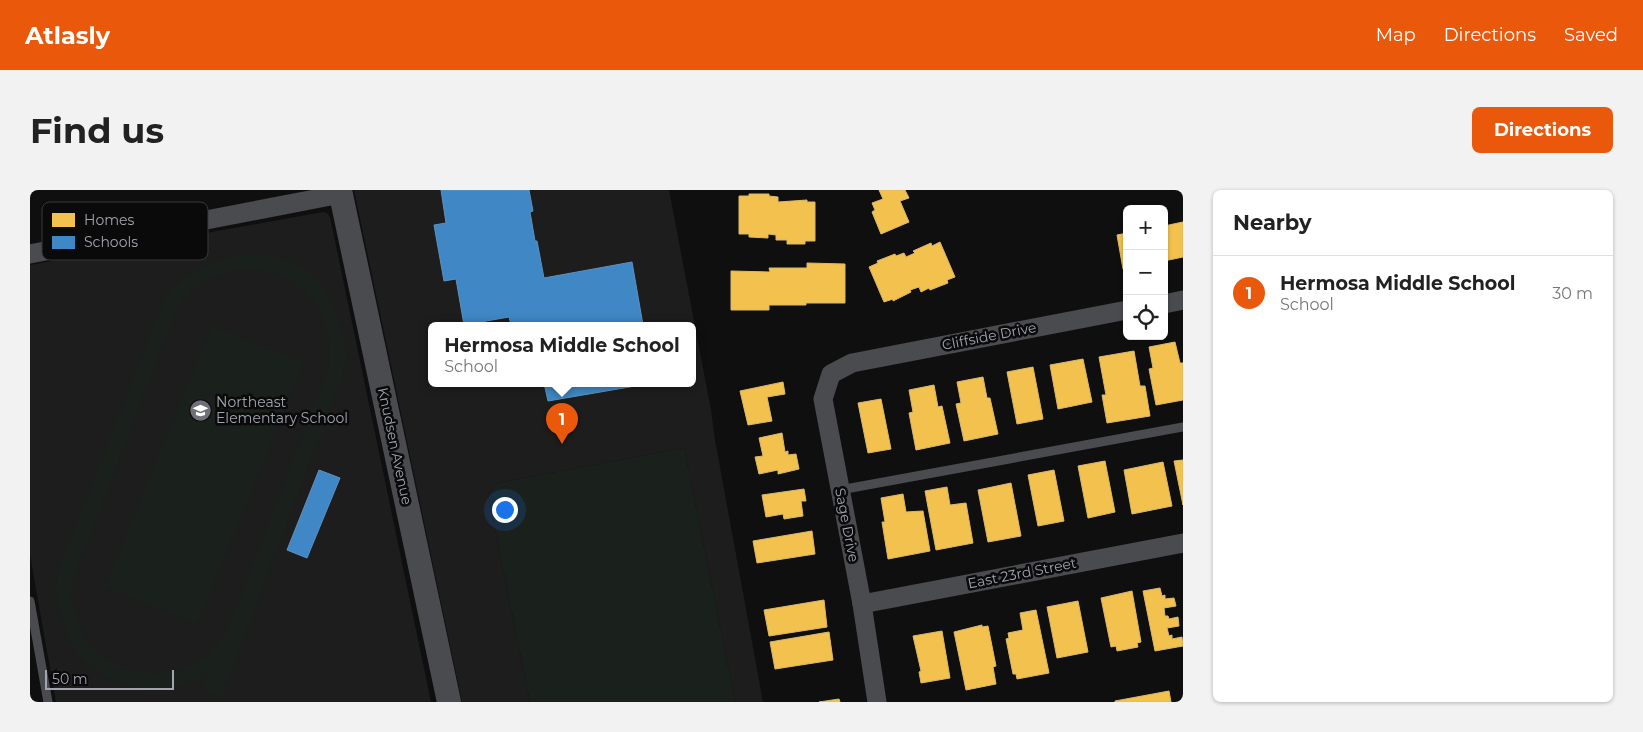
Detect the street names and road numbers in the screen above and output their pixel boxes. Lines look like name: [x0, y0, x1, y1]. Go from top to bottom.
street label: Cliffside Drive: [940, 318, 1038, 354]
street label: Knudsen Avenue: [374, 386, 416, 506]
street label: Sage Drive: [831, 486, 863, 564]
street label: East 23rd Street: [966, 554, 1078, 592]

